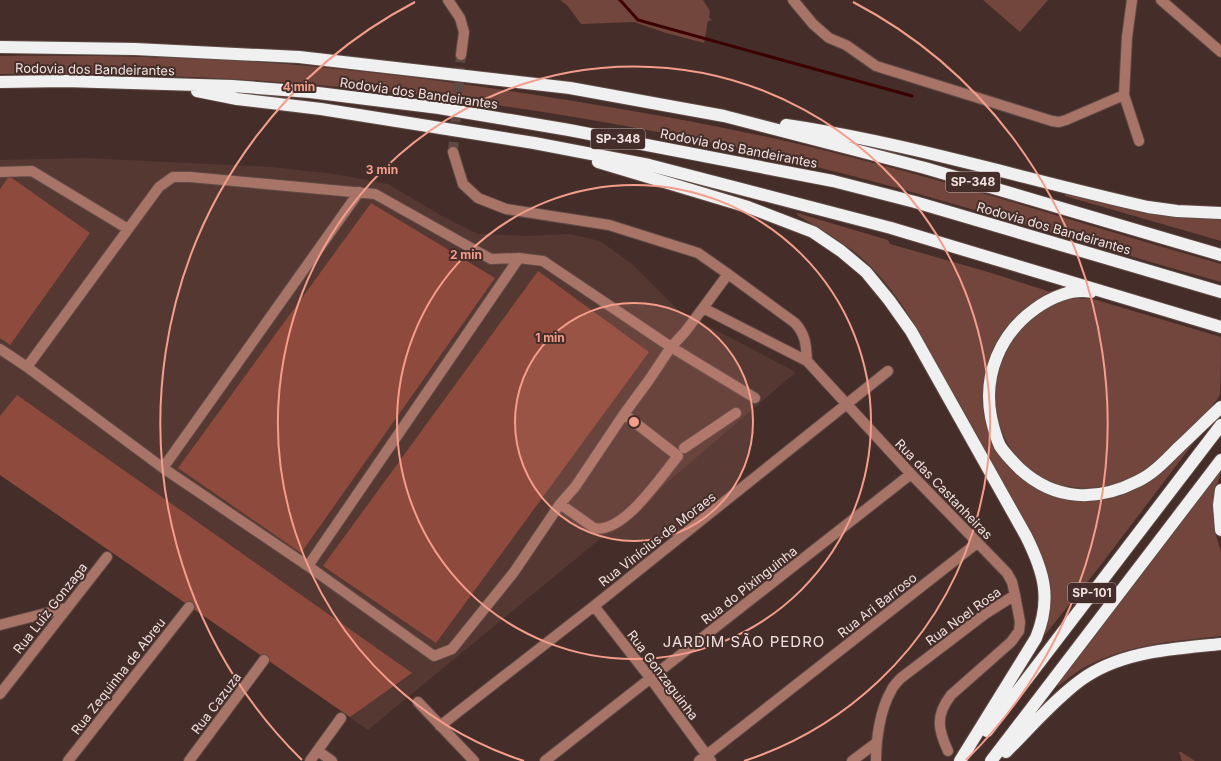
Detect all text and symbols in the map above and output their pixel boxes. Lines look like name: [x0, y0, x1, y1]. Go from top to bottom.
street label: Rodovia dos Bandeirantes: [15, 60, 175, 78]
street label: Rodovia dos Bandeirantes: [339, 74, 499, 112]
text: 4 min: [283, 79, 315, 94]
street label: Rodovia dos Bandeirantes: [659, 125, 819, 171]
road number: SP-348: [591, 129, 645, 149]
text: 3 min: [366, 162, 398, 177]
road number: SP-348: [946, 172, 1000, 192]
street label: Rodovia dos Bandeirantes: [975, 198, 1133, 258]
text: 2 min: [450, 247, 482, 262]
text: 1 min: [535, 330, 565, 345]
centre of rings: [627, 415, 641, 429]
street label: Rua das Castanheiras: [892, 436, 996, 543]
street label: Rua Vinícius de Moraes: [595, 488, 719, 590]
street label: Rua do Pixinguinha: [698, 543, 800, 627]
street label: Rua Luiz Gonzaga: [10, 559, 90, 657]
street label: Rua Ari Barroso: [834, 569, 920, 641]
street label: Rua Noel Rosa: [922, 583, 1004, 649]
road number: SP-101: [1068, 583, 1116, 603]
street label: Rua Zequinha de Abreu: [67, 614, 169, 738]
street label: Rua Gonzaguinha: [624, 627, 702, 723]
district label: JARDIM SÃO PEDRO: [663, 632, 825, 651]
street label: Rua Cazuza: [188, 669, 244, 737]

